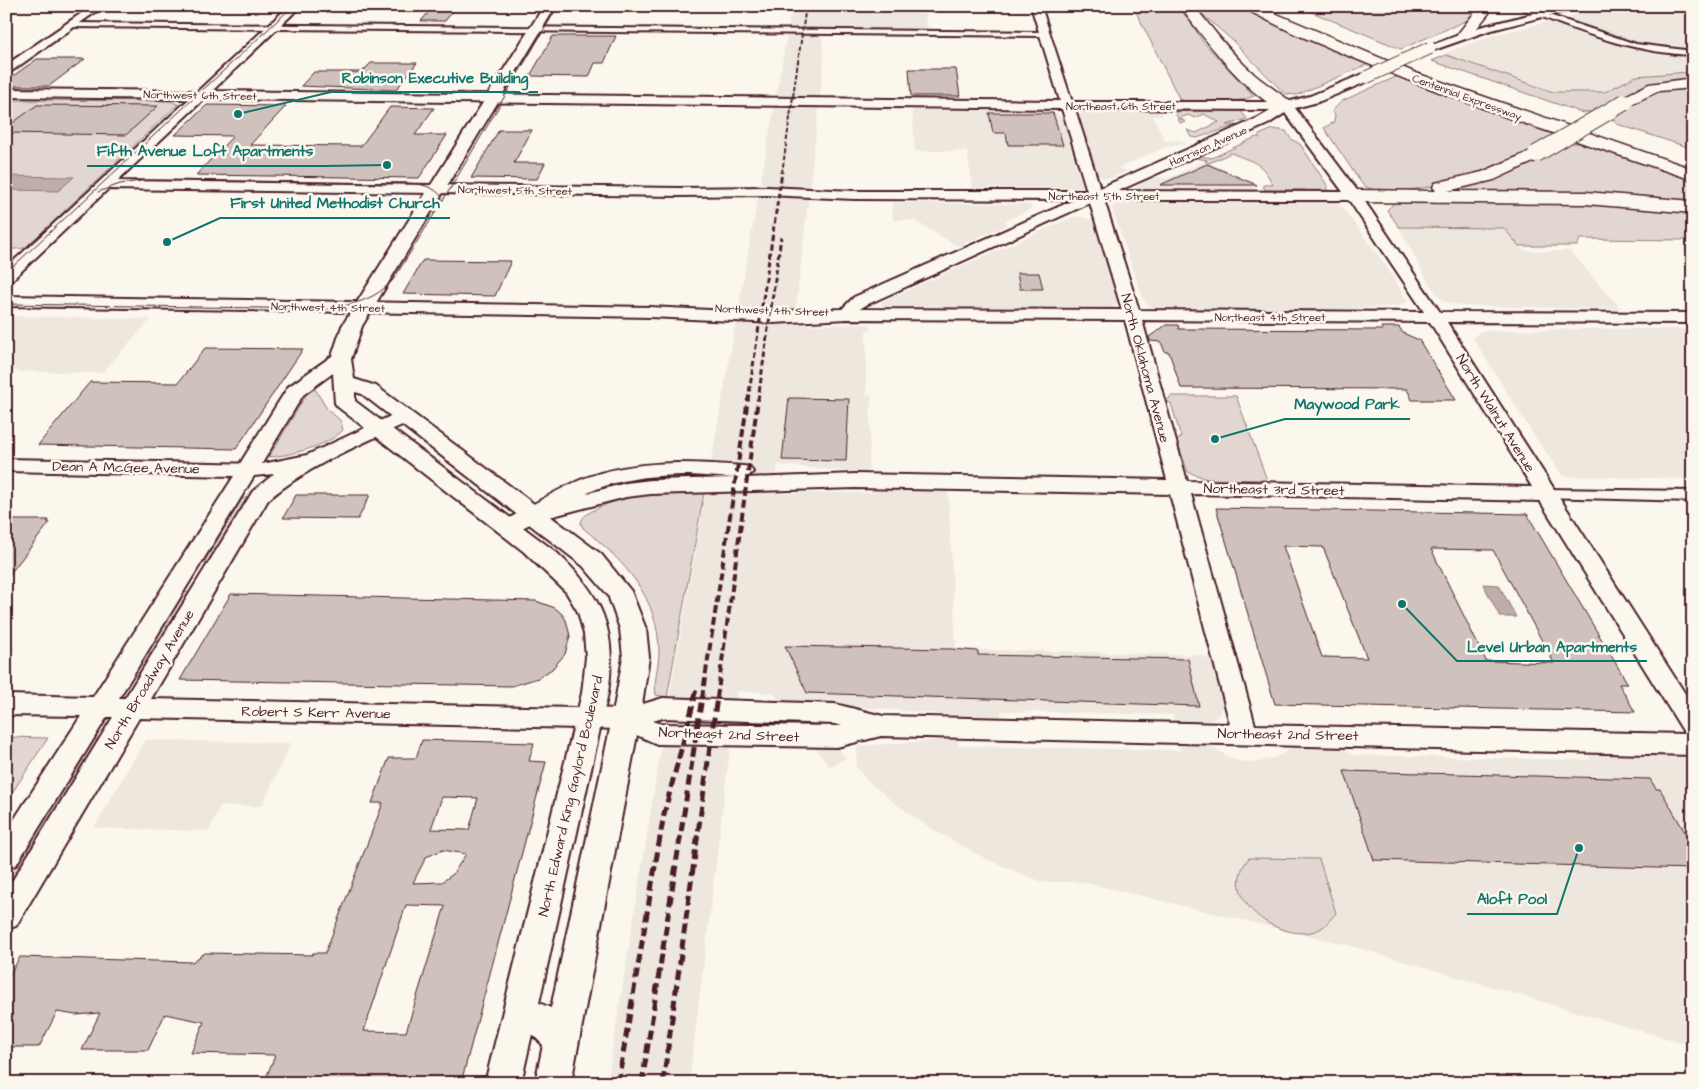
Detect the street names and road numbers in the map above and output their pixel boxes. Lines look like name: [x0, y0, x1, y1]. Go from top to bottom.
street label: Centennial Expressway: [1410, 71, 1524, 125]
street label: Northwest 6th Street: [143, 87, 257, 104]
street label: Northeast 6th Street: [1066, 99, 1177, 114]
street label: Harrison Avenue: [1167, 123, 1249, 170]
street label: Northwest 5th Street: [458, 182, 573, 199]
street label: Northeast 5th Street: [1049, 189, 1160, 204]
street label: North Oklahoma Avenue: [1115, 291, 1175, 446]
street label: Northwest 4th Street: [271, 299, 386, 316]
street label: Northwest 4th Street: [715, 301, 830, 320]
street label: Northeast 4th Street: [1215, 310, 1326, 325]
street label: North Walnut Avenue: [1451, 351, 1540, 477]
street label: Dean A McGee Avenue: [52, 457, 200, 479]
street label: Northeast 3rd Street: [1203, 479, 1345, 501]
street label: North Broadway Avenue: [100, 606, 200, 753]
street label: North Edward King Gaylord Boulevard: [534, 674, 608, 919]
street label: Robert S Kerr Avenue: [241, 702, 391, 724]
street label: Northeast 2nd Street: [658, 723, 800, 747]
street label: Northeast 2nd Street: [1217, 724, 1359, 746]

